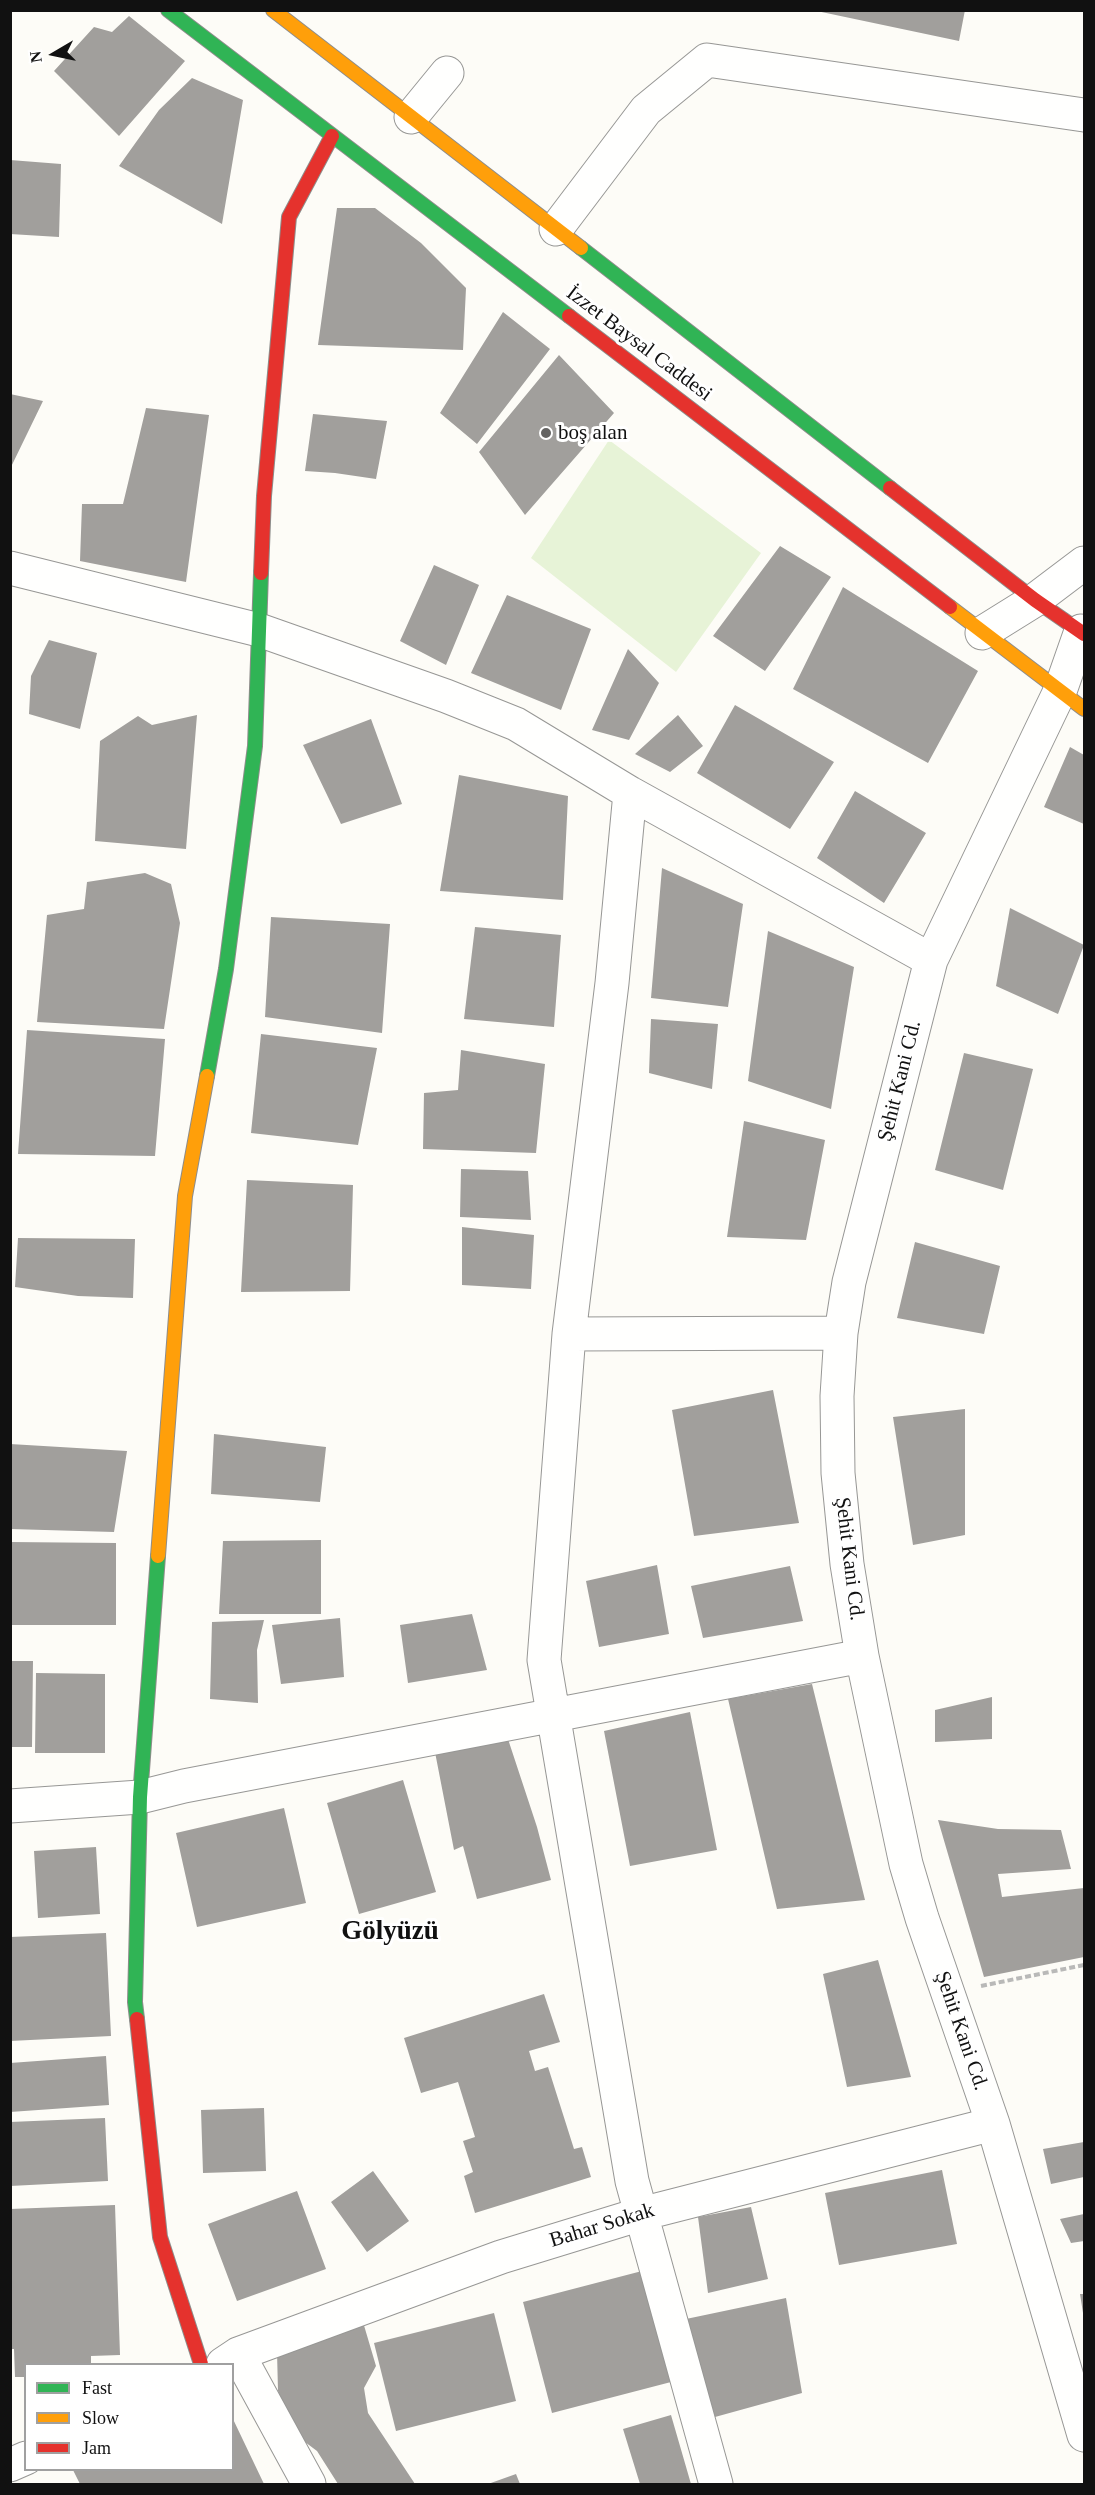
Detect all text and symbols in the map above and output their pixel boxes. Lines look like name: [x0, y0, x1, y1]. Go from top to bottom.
north arrow: [24, 24, 84, 84]
text: N: [26, 50, 45, 64]
street label: İzzet Baysal Caddesi: [561, 281, 717, 407]
place label: boş alan: [558, 420, 627, 446]
marker: boş alan: [539, 426, 553, 440]
street label: Şehit Kani Cd.: [873, 1018, 927, 1144]
street label: Şehit Kani Cd.: [829, 1496, 869, 1622]
district label: Gölyüzü: [341, 1916, 439, 1948]
street label: Şehit Kani Cd.: [929, 1968, 993, 2094]
street label: Bahar Sokak: [547, 2198, 657, 2254]
legend: [24, 2363, 234, 2471]
text: Fast: [82, 2378, 112, 2398]
text: Slow: [82, 2408, 119, 2428]
text: Jam: [82, 2438, 111, 2458]

